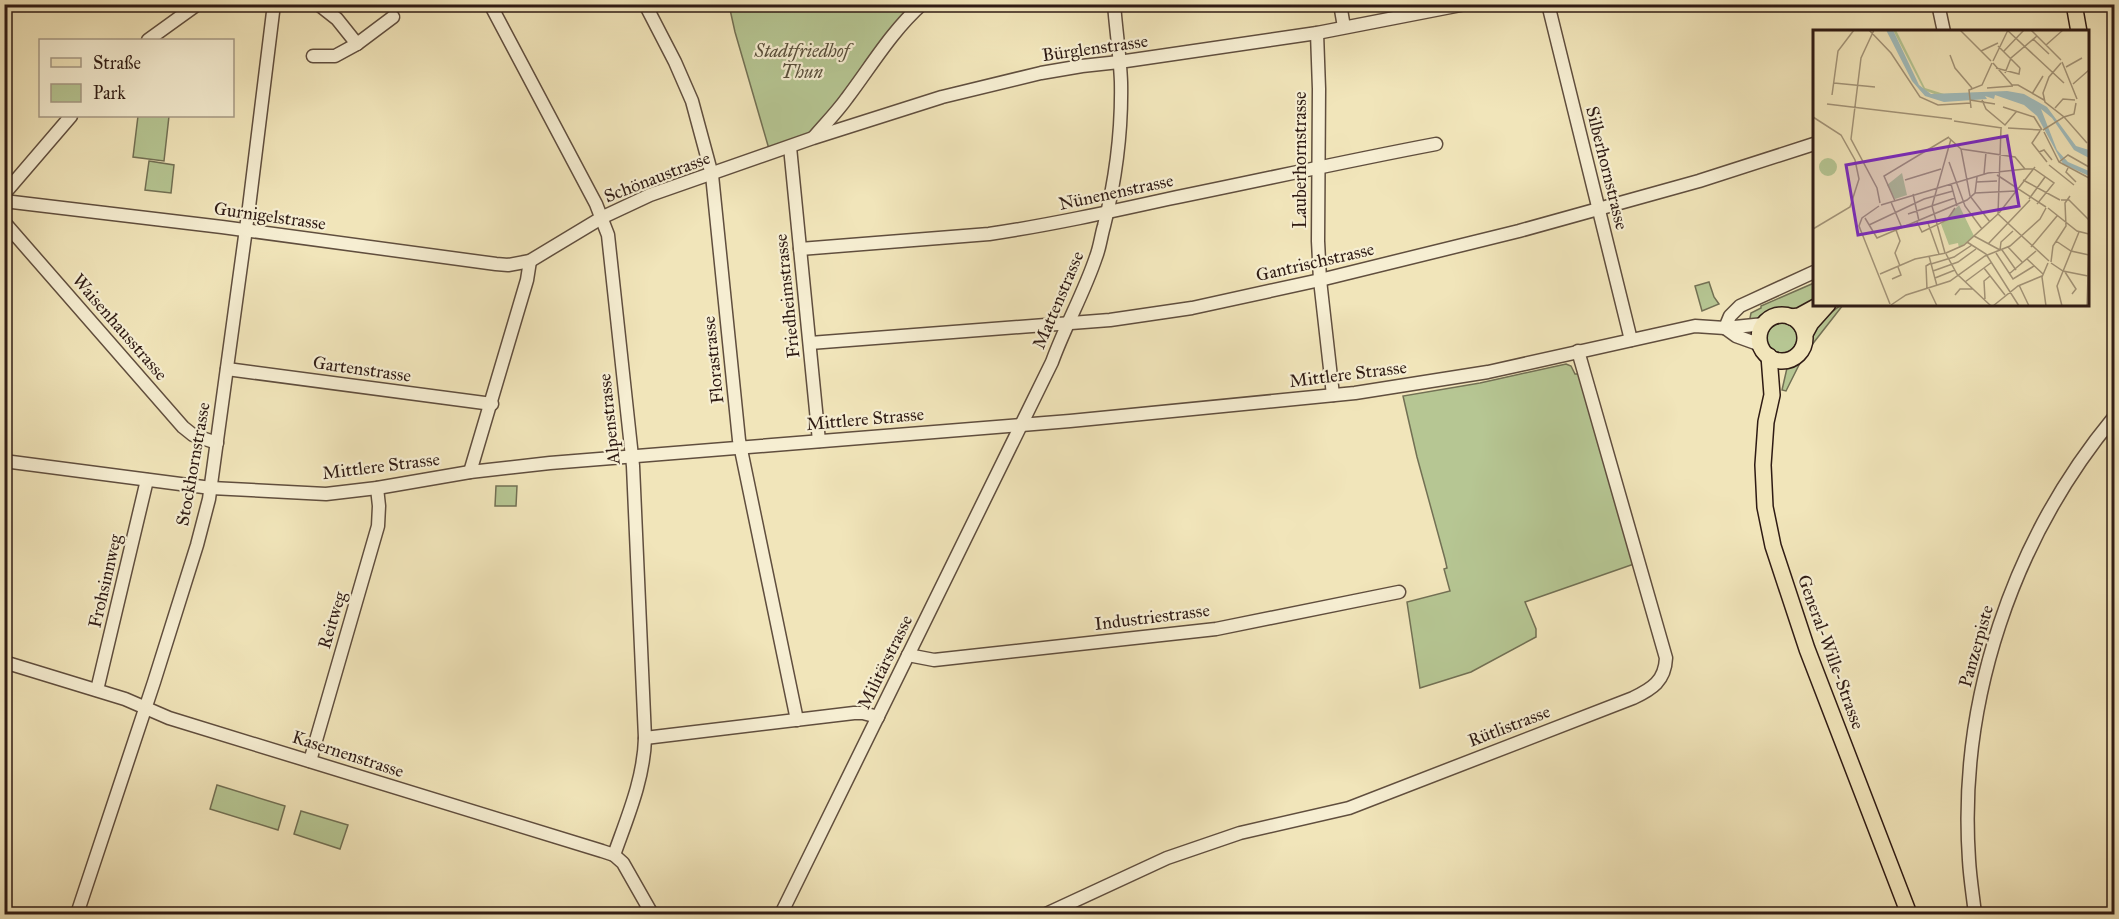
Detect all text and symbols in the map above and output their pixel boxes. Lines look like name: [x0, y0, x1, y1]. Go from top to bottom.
street label: Bürglenstrasse: [1041, 30, 1149, 67]
inset map: [1813, 30, 2089, 306]
legend: [39, 39, 234, 117]
park label: Stadtfriedhof Thun: [753, 40, 855, 83]
text: Straße: [93, 52, 141, 74]
text: Park: [93, 82, 126, 104]
street label: Lauberhornstrasse: [1289, 92, 1311, 228]
street label: Silberhornstrasse: [1581, 104, 1633, 232]
street label: Schönaustrasse: [601, 147, 713, 207]
street label: Nünenenstrasse: [1057, 169, 1175, 215]
street label: Gurnigelstrasse: [212, 197, 327, 236]
street label: Friedheimstrasse: [770, 233, 804, 359]
street label: Gantrischstrasse: [1254, 238, 1376, 286]
street label: Mattenstrasse: [1028, 248, 1088, 352]
street label: Waisenhausstrasse: [68, 269, 172, 385]
street label: Florastrasse: [697, 315, 729, 405]
street label: Gartenstrasse: [311, 351, 413, 387]
street label: Mittlere Strasse: [1288, 356, 1408, 392]
street label: Alpenstrasse: [593, 373, 625, 466]
street label: Stockhornstrasse: [171, 400, 215, 528]
street label: Mittlere Strasse: [805, 403, 925, 435]
street label: Mittlere Strasse: [321, 448, 441, 484]
street label: Frohsinnweg: [84, 531, 128, 630]
street label: General-Wille-Strasse: [1793, 572, 1869, 732]
street label: Reitweg: [313, 588, 352, 652]
street label: Industriestrasse: [1093, 599, 1211, 635]
street label: Panzerpiste: [1954, 602, 1998, 690]
street label: Militärstrasse: [853, 611, 917, 713]
street label: Rütlistrasse: [1465, 700, 1553, 752]
street label: Kasernenstrasse: [289, 726, 407, 782]

